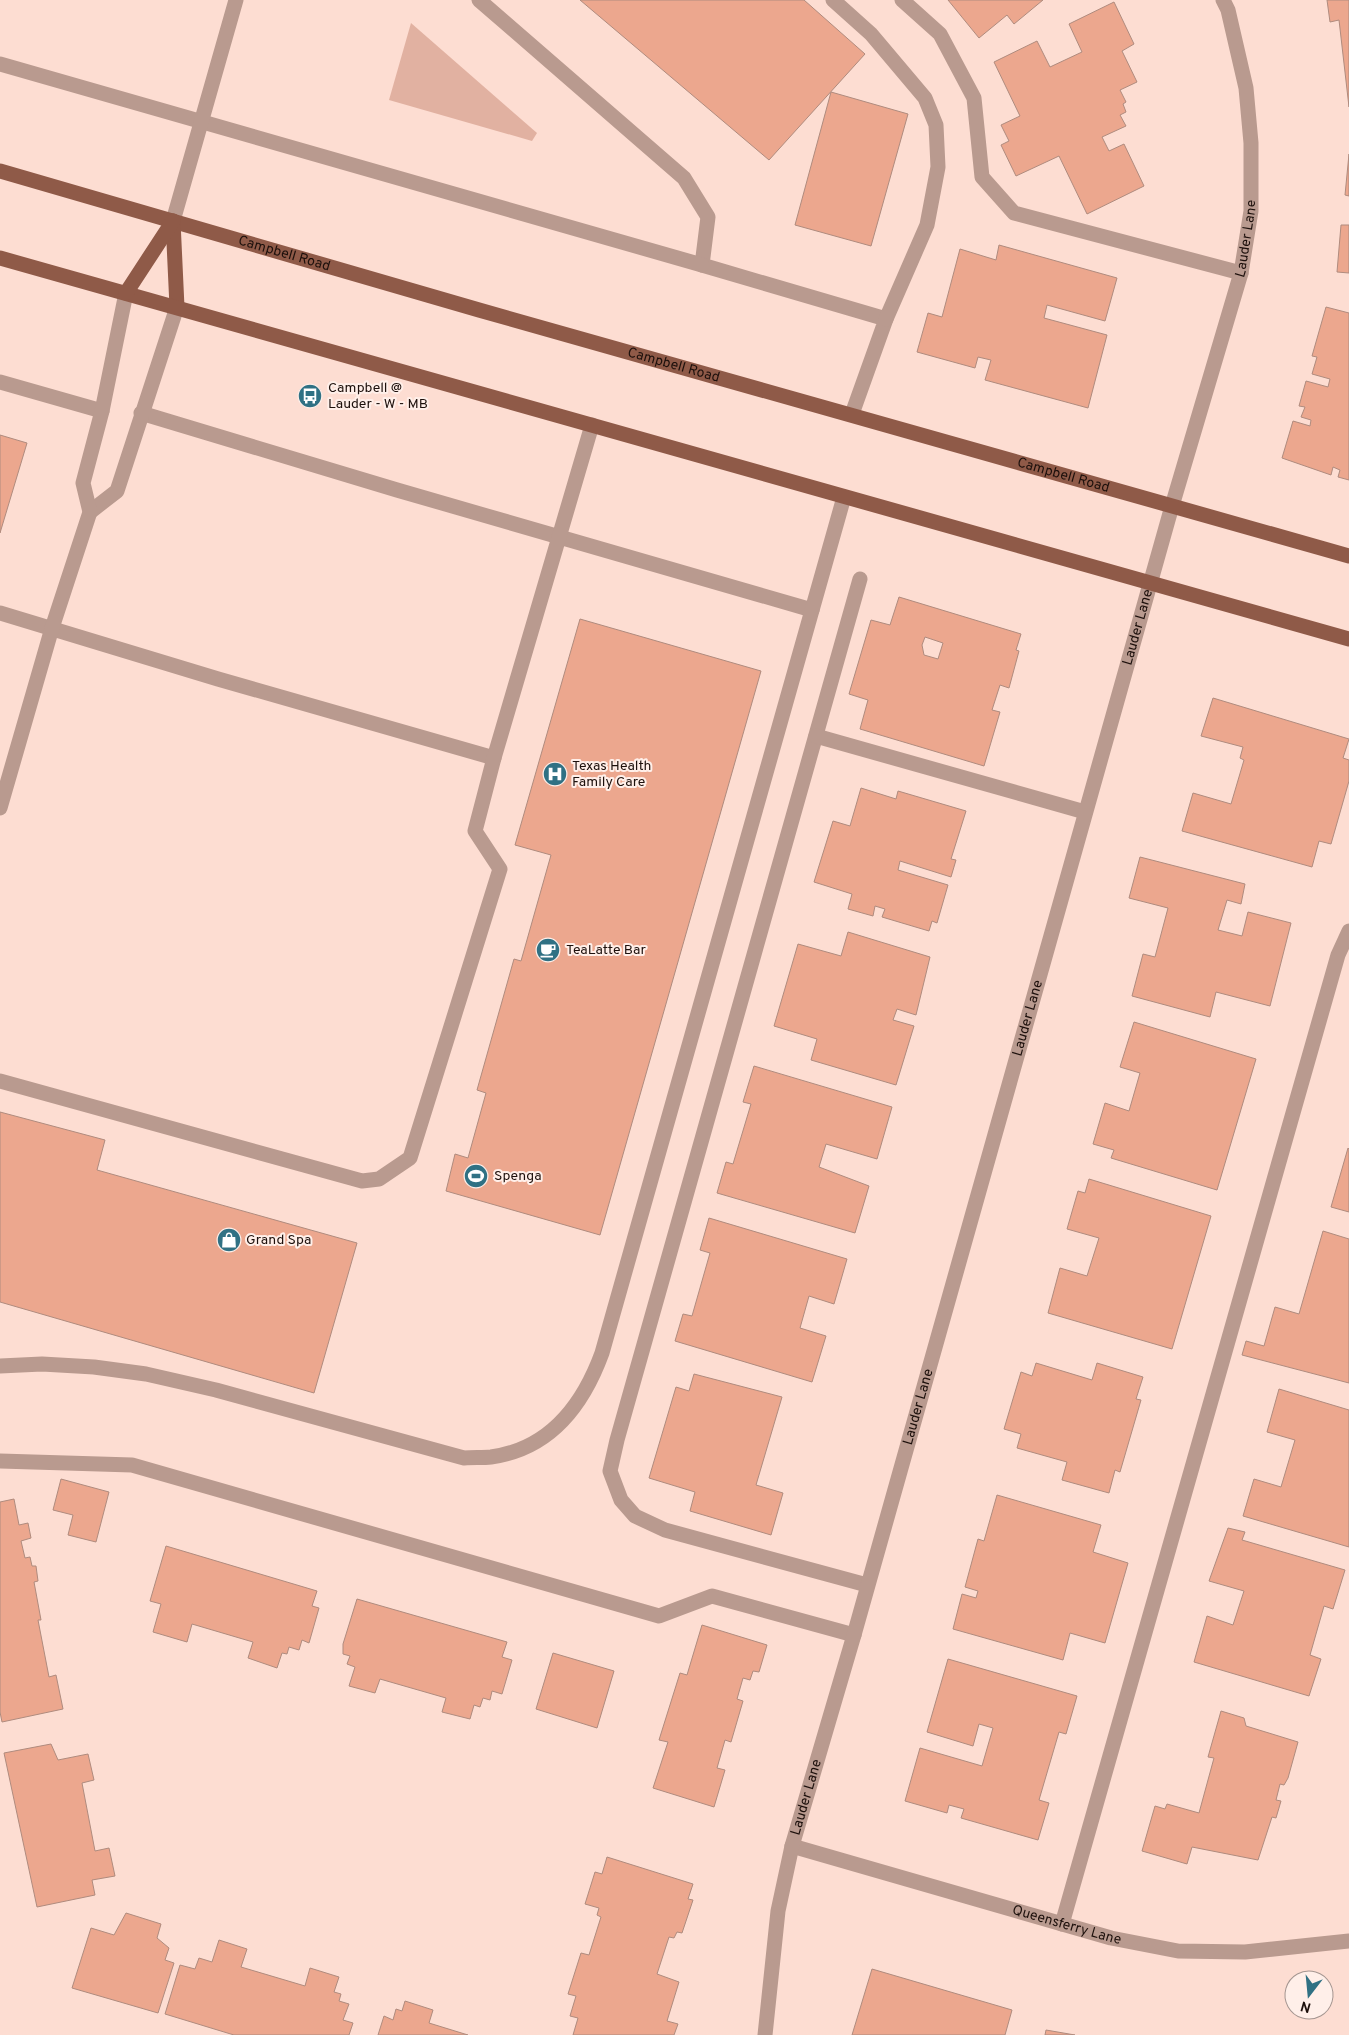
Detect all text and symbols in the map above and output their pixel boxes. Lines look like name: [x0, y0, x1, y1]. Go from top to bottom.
street label: Lauder Lane: [1232, 200, 1260, 279]
street label: Campbell Road: [236, 232, 332, 275]
street label: Campbell Road: [625, 344, 722, 386]
place label: Campbell @ Lauder - W - MB: [328, 380, 428, 413]
bus stop icon: Campbell @ Lauder - W - MB: [297, 383, 323, 409]
street label: Campbell Road: [1015, 454, 1111, 496]
street label: Lauder Lane: [1119, 587, 1157, 667]
place label: Texas Health Family Care: [572, 758, 651, 791]
hospital icon: Texas Health Family Care: [542, 761, 568, 787]
cafe icon: TeaLatte Bar: [535, 937, 561, 963]
place label: TeaLatte Bar: [566, 942, 647, 959]
street label: Lauder Lane: [1009, 978, 1047, 1058]
sports icon: Spenga: [463, 1163, 489, 1189]
place label: Spenga: [494, 1168, 542, 1185]
shop icon: Grand Spa: [216, 1227, 242, 1253]
place label: Grand Spa: [246, 1232, 311, 1249]
street label: Lauder Lane: [899, 1367, 937, 1447]
street label: Lauder Lane: [787, 1757, 826, 1837]
street label: Queensferry Lane: [1010, 1901, 1123, 1948]
north arrow: [1284, 1970, 1334, 2020]
text: N: [1299, 1996, 1313, 2016]

